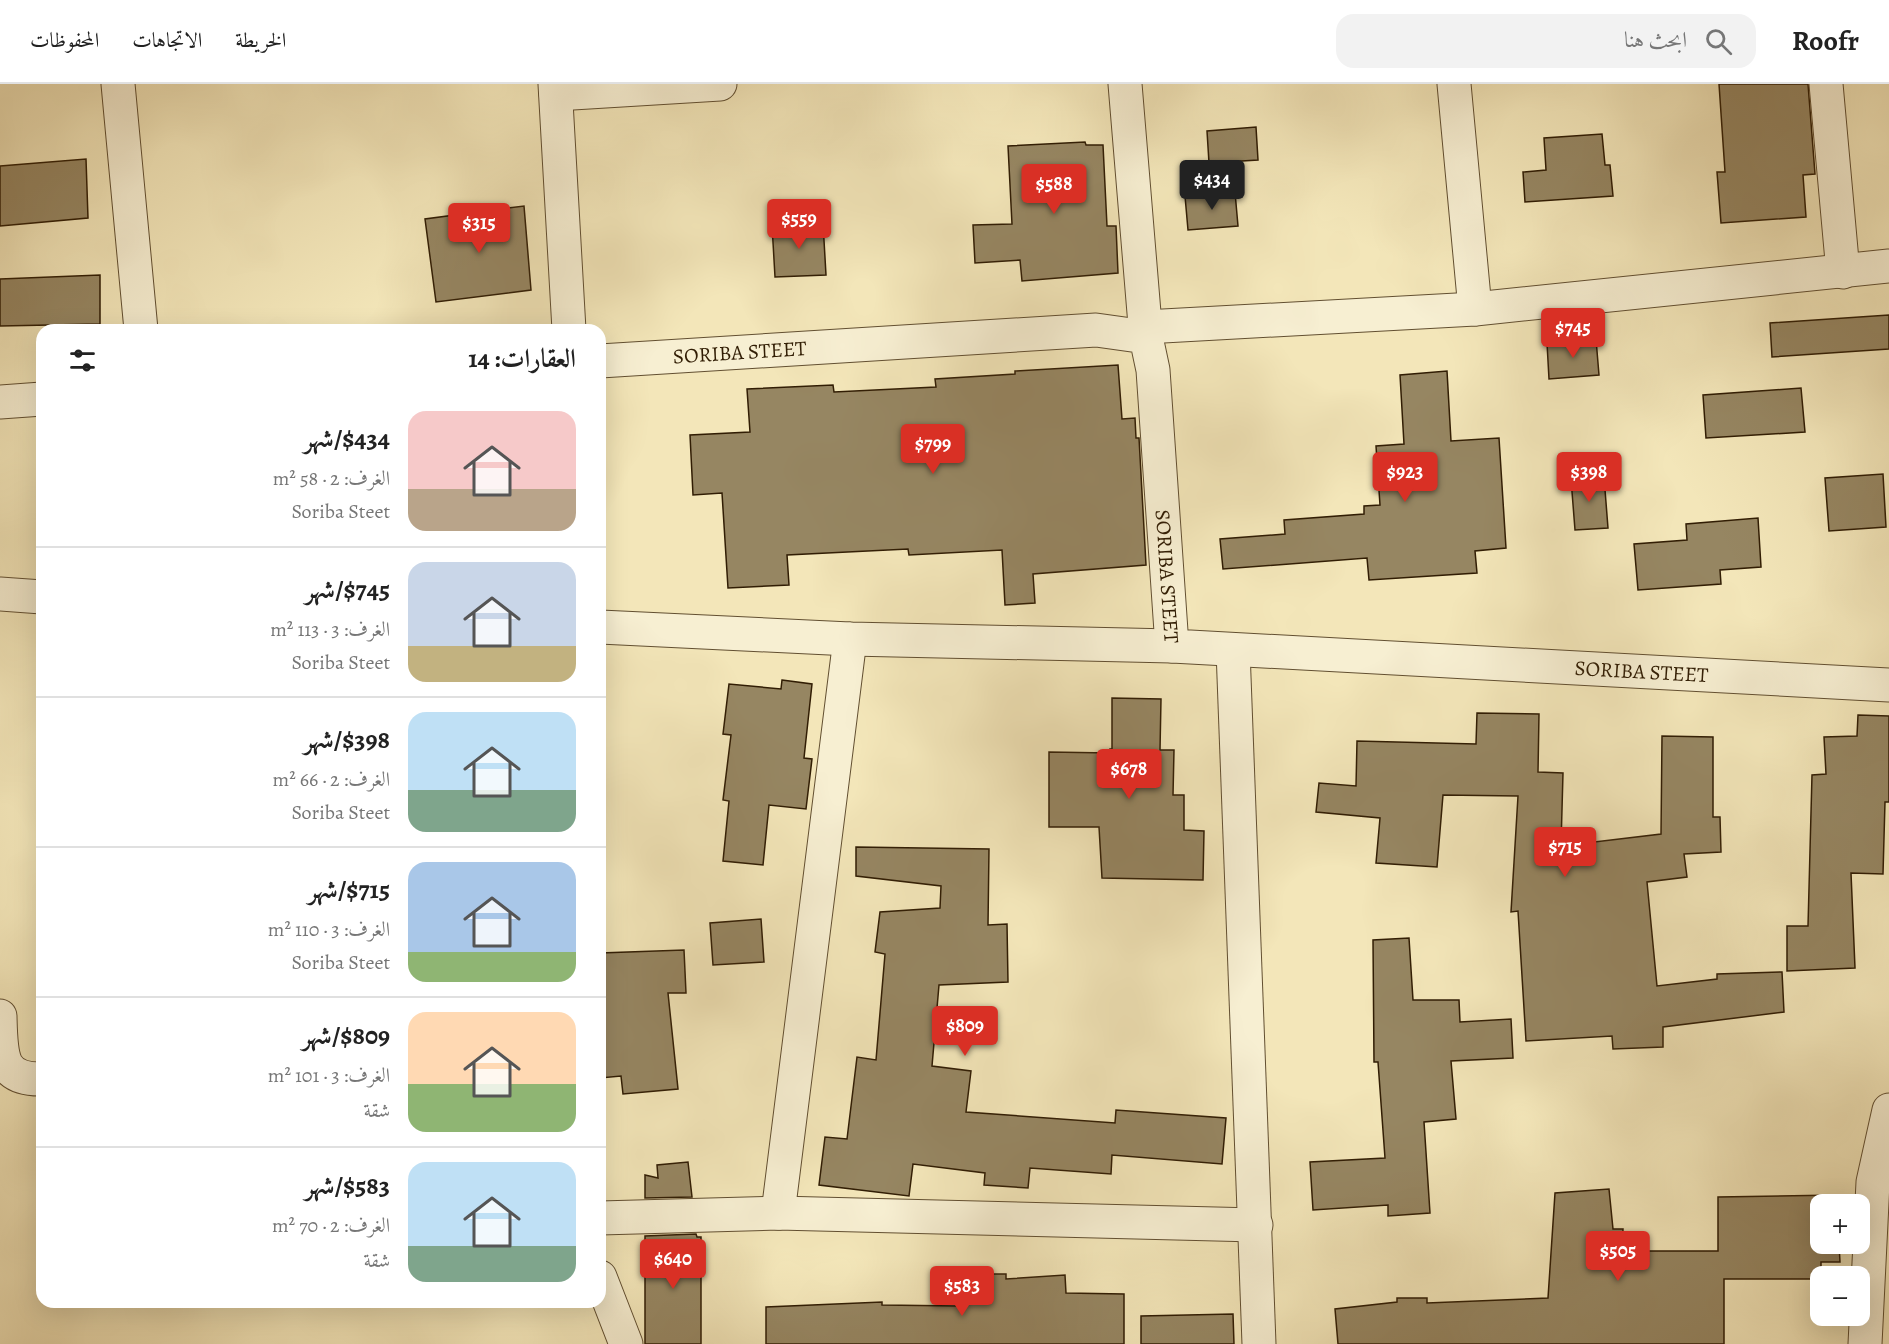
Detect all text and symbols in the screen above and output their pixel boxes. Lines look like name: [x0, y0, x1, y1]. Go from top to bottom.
search box: [1336, 14, 1756, 68]
text: Roofr: [1792, 22, 1859, 60]
text: ابحث هنا: [1624, 25, 1687, 55]
icon: search: [1702, 25, 1735, 58]
text: المحفوظات: [30, 26, 99, 54]
text: الاتجاهات: [132, 26, 202, 54]
text: الخريطة: [235, 26, 286, 54]
pin: $434: [1176, 160, 1248, 211]
pin: $588: [1018, 164, 1090, 215]
text: $434: [1194, 166, 1230, 193]
text: $588: [1035, 170, 1073, 197]
pin: $559: [763, 199, 835, 250]
pin: $315: [443, 203, 515, 254]
text: $559: [781, 205, 817, 232]
text: $315: [462, 209, 496, 236]
pin: $745: [1537, 308, 1609, 359]
text: $745: [1555, 314, 1591, 341]
street label: SORIBA STEET: [672, 334, 808, 370]
text: العقارات: 14: [468, 341, 576, 376]
icon: filters: [66, 344, 99, 377]
text: $434/شهر: [304, 421, 390, 456]
pin: $799: [897, 424, 969, 475]
text: $799: [915, 430, 951, 457]
icon: home: [456, 435, 528, 507]
pin: $923: [1369, 452, 1441, 503]
pin: $398: [1553, 452, 1625, 503]
text: $923: [1387, 458, 1423, 485]
text: $398: [1571, 458, 1607, 485]
text: الغرف: 2 · 58 m²: [273, 465, 390, 492]
text: Soriba Steet: [291, 498, 390, 525]
street label: SORIBA STEET: [1149, 509, 1186, 645]
text: $745/شهر: [305, 572, 390, 607]
icon: home: [456, 586, 528, 658]
text: الغرف: 3 · 113 m²: [270, 616, 390, 643]
text: Soriba Steet: [291, 649, 390, 676]
street label: SORIBA STEET: [1574, 654, 1710, 689]
text: $398/شهر: [304, 722, 390, 757]
icon: home: [456, 736, 528, 808]
pin: $678: [1093, 749, 1165, 800]
text: $678: [1111, 755, 1147, 782]
text: الغرف: 2 · 66 m²: [273, 766, 390, 793]
text: Soriba Steet: [291, 799, 390, 826]
pin: $715: [1529, 827, 1601, 878]
text: $715: [1548, 833, 1582, 860]
text: $715/شهر: [308, 872, 390, 907]
icon: home: [456, 886, 528, 958]
text: الغرف: 3 · 110 m²: [268, 916, 390, 943]
text: Soriba Steet: [291, 949, 390, 976]
pin: $809: [929, 1006, 1001, 1057]
text: $809: [946, 1012, 984, 1039]
text: $809/شهر: [302, 1018, 390, 1053]
icon: home: [456, 1036, 528, 1108]
text: الغرف: 3 · 101 m²: [268, 1062, 390, 1089]
text: شقة: [364, 1097, 390, 1124]
text: $583/شهر: [305, 1168, 390, 1203]
icon: home: [456, 1186, 528, 1258]
map controls: [1810, 1194, 1870, 1326]
button: +: [1810, 1194, 1870, 1254]
text: الغرف: 2 · 70 m²: [272, 1212, 390, 1239]
pin: $505: [1582, 1231, 1654, 1282]
text: $505: [1600, 1237, 1636, 1264]
pin: $640: [637, 1239, 709, 1290]
text: $640: [654, 1245, 692, 1272]
text: شقة: [364, 1247, 390, 1274]
pin: $583: [926, 1266, 998, 1317]
button: −: [1810, 1266, 1870, 1326]
text: $583: [944, 1272, 980, 1299]

